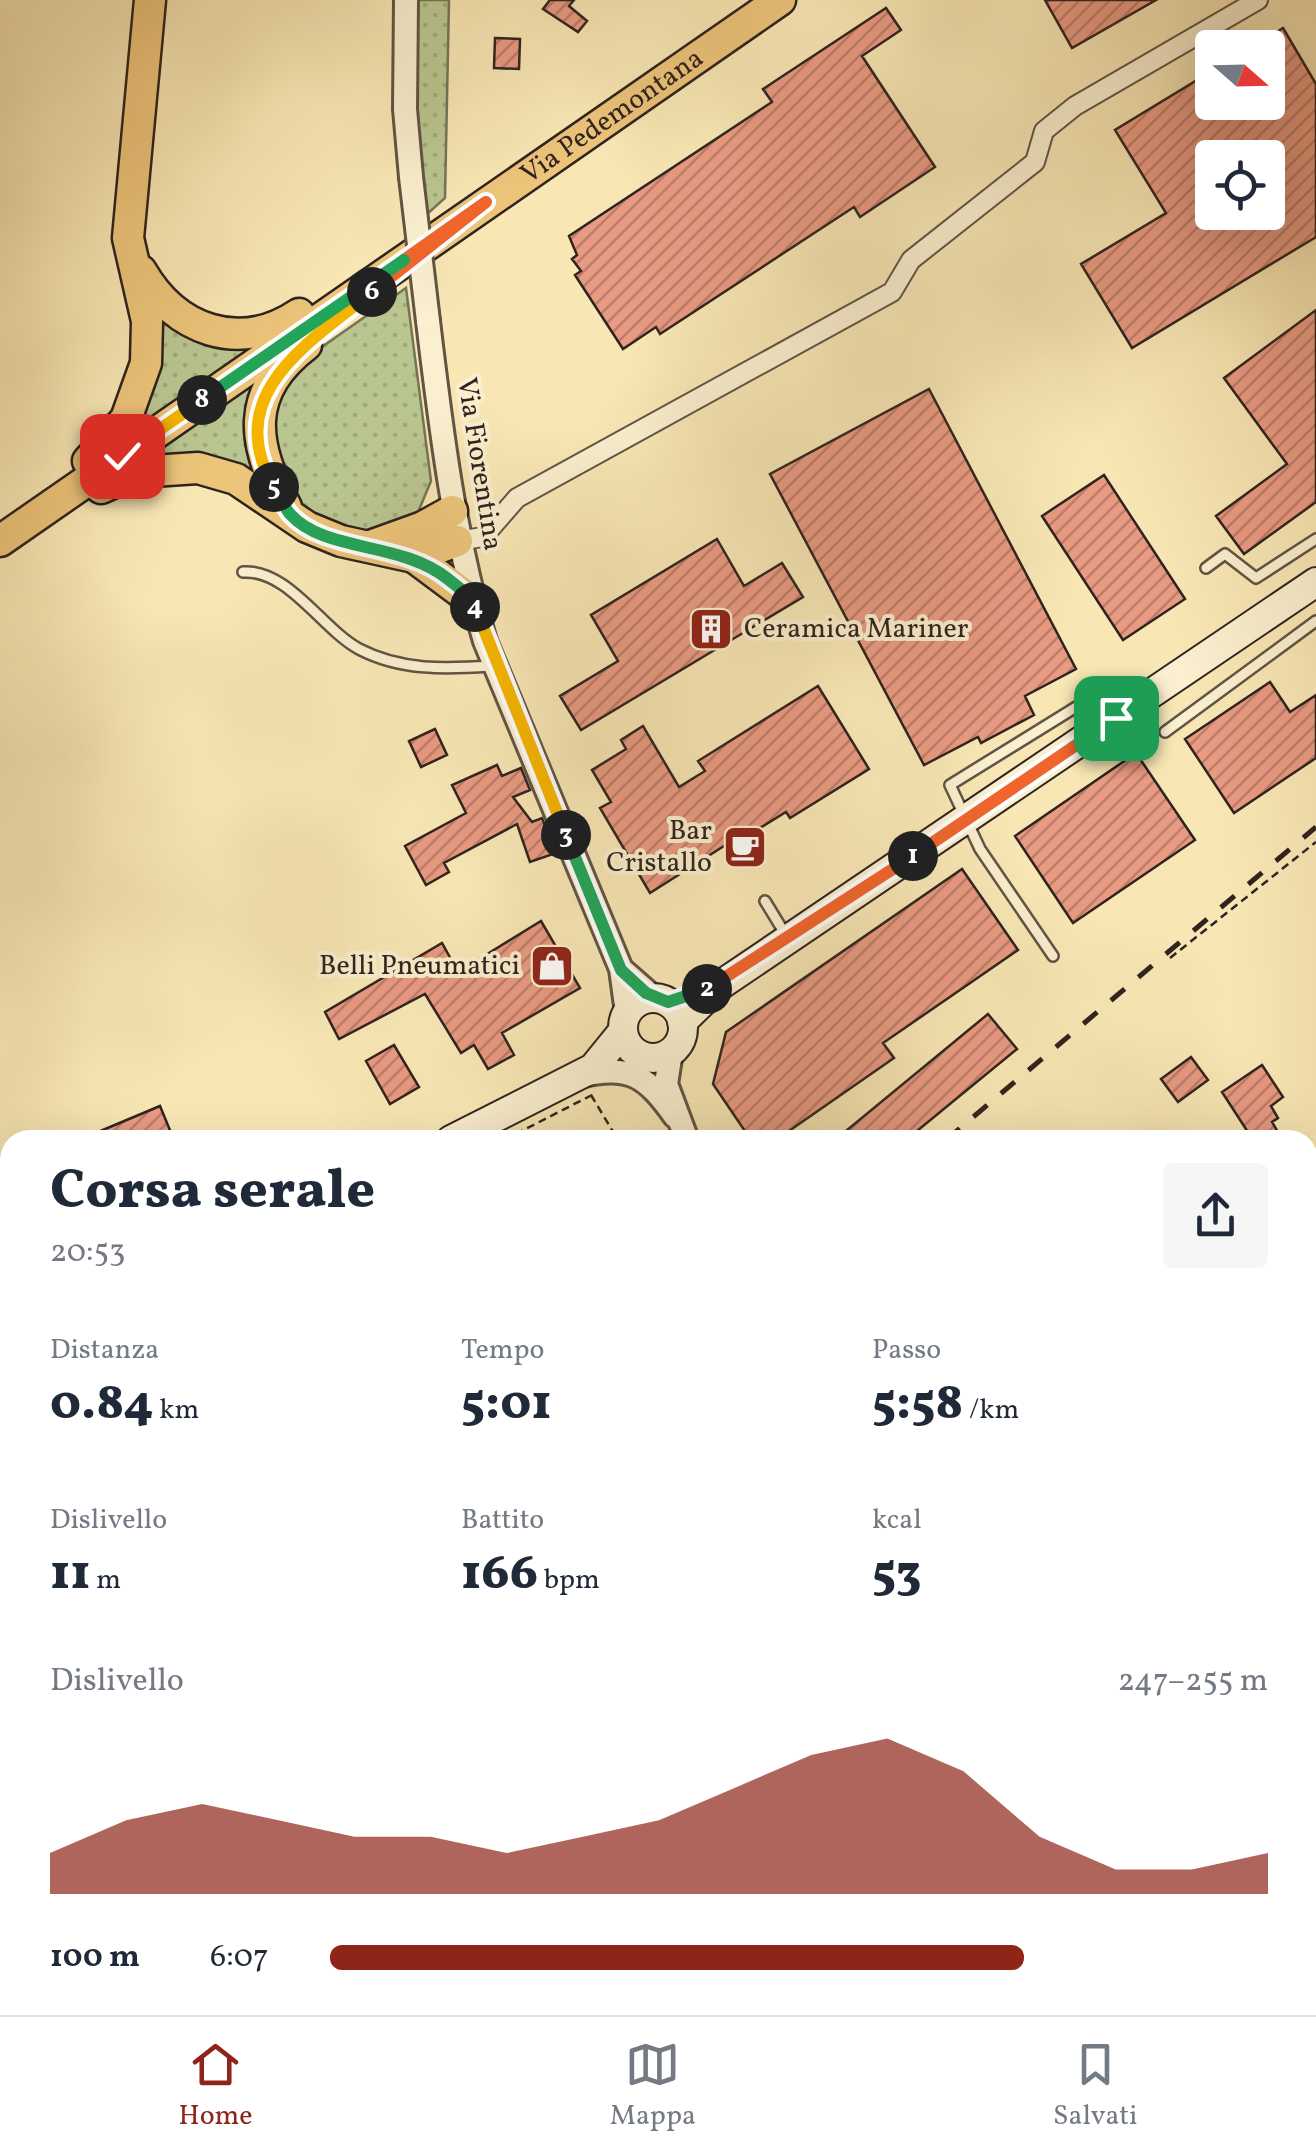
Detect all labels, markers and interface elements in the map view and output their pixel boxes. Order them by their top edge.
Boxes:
north arrow [1195,30,1285,120]
map controls [1195,30,1285,230]
street label: Via Pedemontana [513,39,712,194]
button: locate [1195,140,1285,230]
pin: 6 [347,267,397,317]
text: 6 [364,272,380,311]
pin: 8 [177,375,227,425]
street label: Via Fiorentina [446,375,512,553]
text: 8 [194,380,210,419]
pin [80,414,165,499]
icon: check [95,429,150,484]
pin: 5 [249,462,299,512]
text: 5 [267,467,281,506]
pin: 4 [450,582,500,632]
text: 4 [467,587,483,626]
building icon: Ceramica Mariner [688,606,734,652]
place label: Ceramica Mariner [744,610,969,649]
pin [1074,676,1159,761]
icon: arrive [1089,691,1144,746]
pin: 3 [541,810,591,860]
place label: Bar Cristallo [606,812,712,883]
text: 3 [559,815,573,854]
cafe icon: Bar Cristallo [722,824,768,870]
pin: 1 [888,831,938,881]
text: 1 [907,836,919,875]
shop icon: Belli Pneumatici [529,943,575,989]
place label: Belli Pneumatici [319,947,520,986]
pin: 2 [682,964,732,1014]
text: 2 [700,969,714,1008]
text: Corsa serale [50,1155,375,1231]
button: share [1163,1163,1268,1268]
text: 20:53 [50,1231,125,1275]
text: Distanza [50,1331,159,1370]
text: Tempo [461,1331,544,1370]
text: Passo [872,1331,941,1370]
text: 0.84 [50,1370,154,1440]
text: 5:01 [461,1370,552,1440]
text: 5:58 [872,1370,963,1440]
text: km [154,1391,199,1430]
text: /km [963,1391,1019,1430]
text: Dislivello [50,1501,167,1540]
text: Battito [461,1501,544,1540]
text: kcal [872,1501,922,1540]
text: 11 [50,1540,91,1610]
text: 166 [461,1540,538,1610]
text: 53 [872,1540,922,1610]
text: m [91,1561,121,1600]
text: bpm [538,1561,600,1600]
text: Dislivello [50,1660,184,1704]
text: 247–255 m [1118,1660,1268,1704]
text: 100 m [50,1936,140,1980]
text: 6:07 [210,1936,269,1980]
tab: Home [179,2037,253,2136]
tab: Mappa [610,2037,696,2136]
tab: Salvati [1053,2037,1137,2136]

